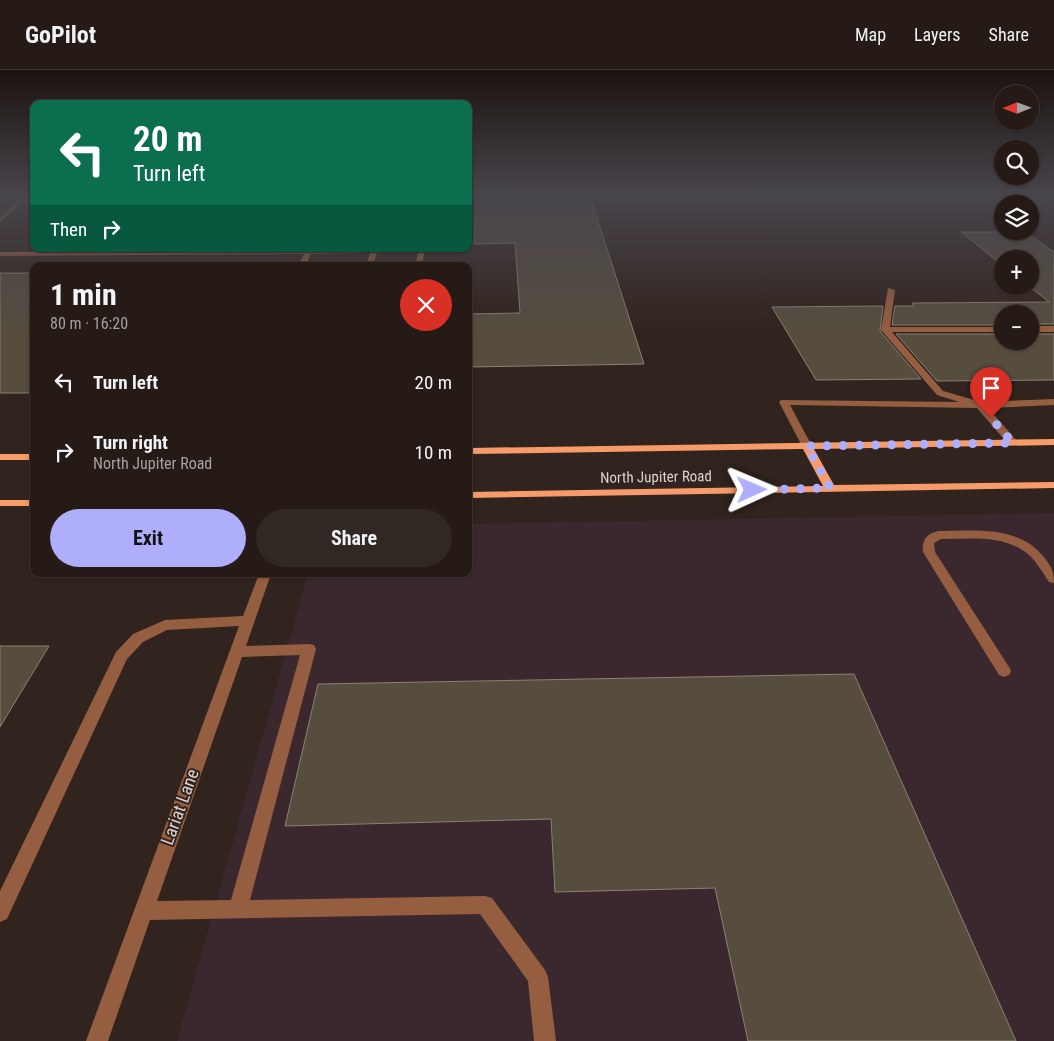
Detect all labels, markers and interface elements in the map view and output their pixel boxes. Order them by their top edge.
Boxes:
text: GoPilot [25,21,96,49]
text: Map [855,24,886,45]
text: Layers [914,24,961,45]
text: Share [989,24,1029,45]
north arrow [994,85,1039,130]
map controls [994,85,1039,350]
text: 20 m [133,119,202,160]
icon: left [50,120,115,185]
button: search [994,140,1039,185]
text: Turn left [133,161,205,186]
button: layers [994,195,1039,240]
icon: right [97,215,125,243]
text: Then [50,218,87,241]
button: + [994,250,1039,295]
text: 1 min [50,277,117,312]
button: close [400,279,452,331]
button: − [994,305,1039,350]
text: 80 m · 16:20 [50,314,128,333]
pin [970,367,1012,418]
icon: left [50,368,78,396]
text: Turn left [93,371,158,394]
text: 20 m [415,371,452,394]
icon: arrive [977,374,1005,402]
text: Turn right [93,431,168,454]
icon: right [50,438,78,466]
text: 10 m [415,441,452,464]
text: North Jupiter Road [93,454,212,473]
position arrow [725,463,777,515]
street label: North Jupiter Road [600,467,712,487]
button: Exit [50,509,246,567]
button: Share [256,509,452,567]
street label: Lariat Lane [156,766,203,848]

